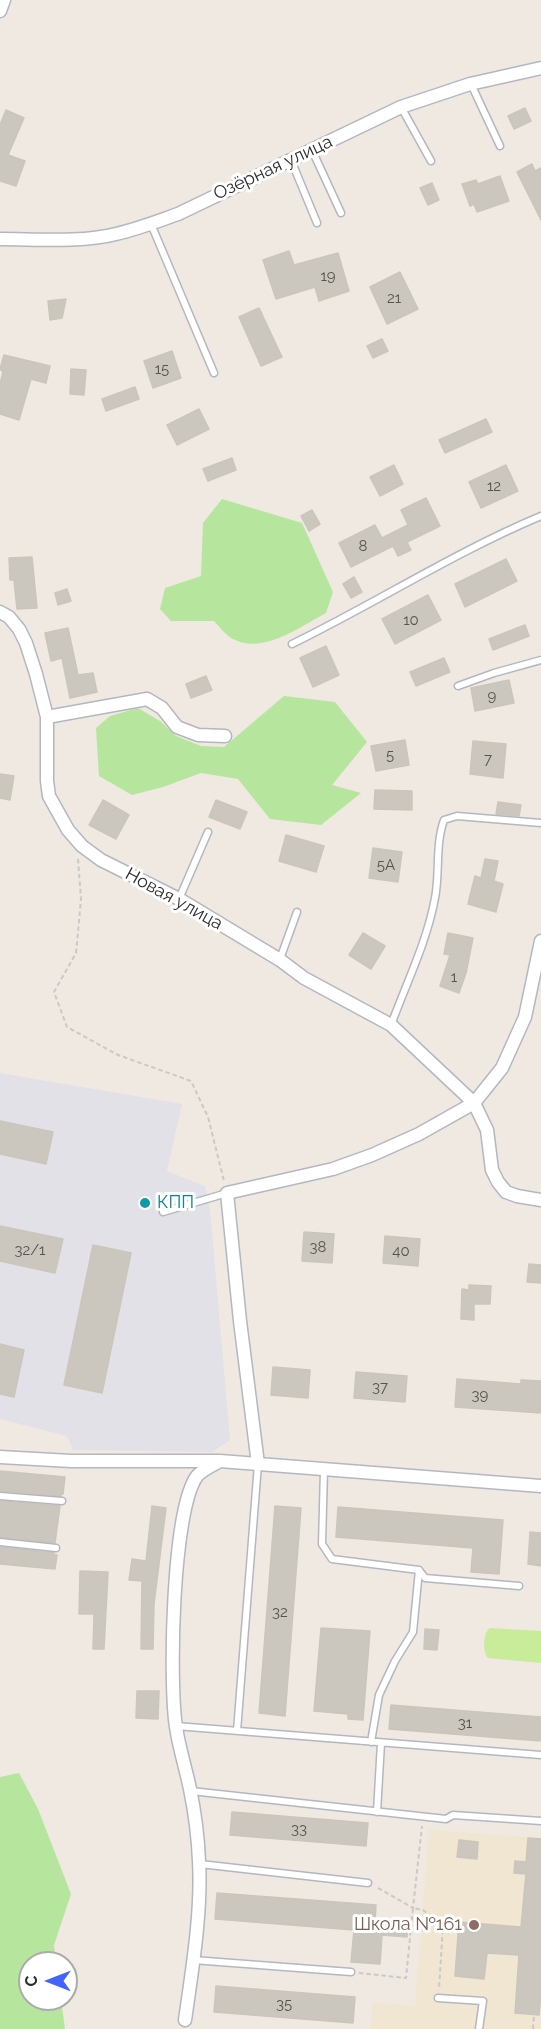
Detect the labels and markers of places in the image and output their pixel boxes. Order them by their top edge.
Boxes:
place label: КПП [157,1192,194,1214]
marker: КПП [138,1196,152,1210]
place label: Школа №161 [354,1914,462,1936]
marker: Школа №161 [467,1918,481,1932]

